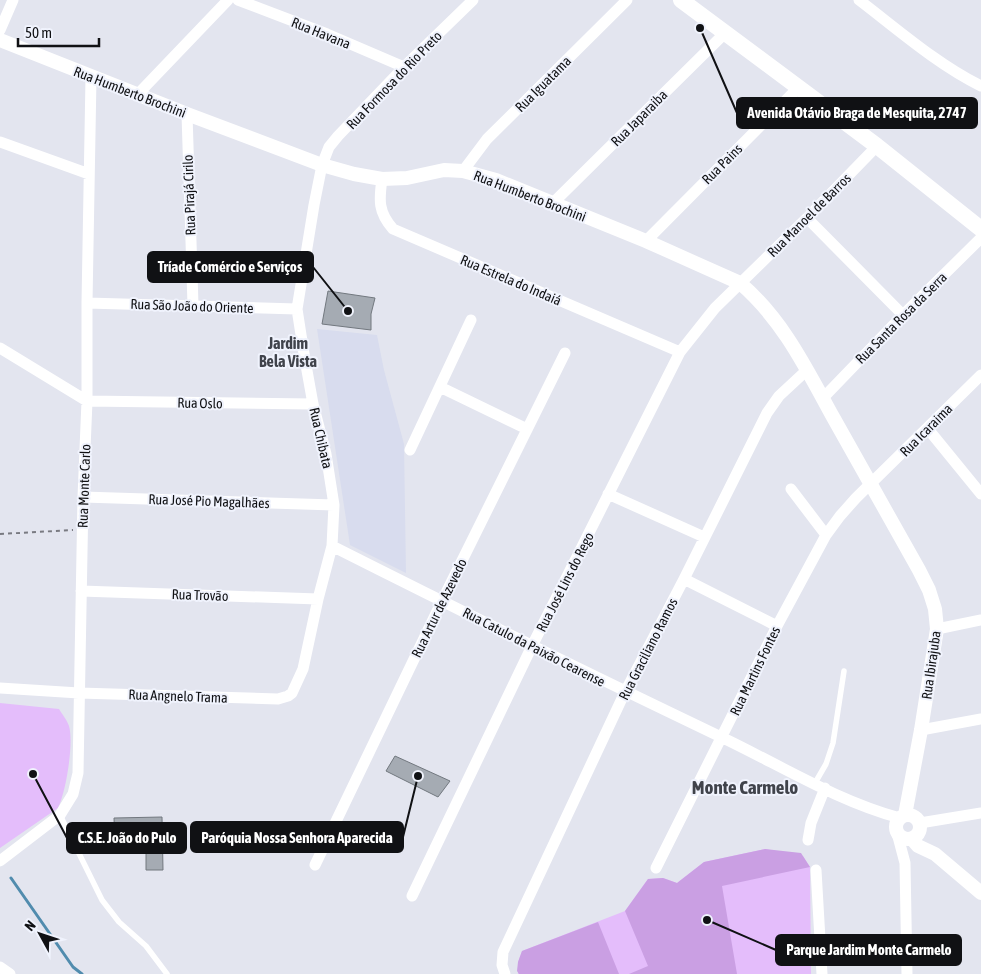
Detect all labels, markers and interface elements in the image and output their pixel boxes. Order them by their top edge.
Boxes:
street label: Rua Havana [289,14,353,52]
scale bar [18,15,99,47]
text: 50 m [25,24,52,41]
street label: Rua Formosa do Rio Preto [343,28,445,132]
street label: Rua Iguatama [512,53,574,115]
street label: Rua Humberto Brochini [72,63,188,121]
street label: Rua Japaraiba [608,87,670,149]
callout: Avenida Otávio Braga de Mesquita, 2747 [737,98,977,128]
text: Avenida Otávio Braga de Mesquita, 2747 [746,104,967,121]
street label: Rua Pains [699,141,745,187]
street label: Rua Pirajá Cirilo [180,154,198,236]
street label: Rua Humberto Brochini [472,167,588,225]
street label: Rua Manoel de Barros [764,170,854,260]
callout: Tríade Comércio e Serviços [148,252,313,282]
street label: Rua Estrela do Indaiá [458,252,564,308]
text: Tríade Comércio e Serviços [158,258,303,275]
street label: Rua Santa Rosa da Serra [852,269,950,367]
street label: Rua São João do Oriente [130,296,254,316]
district label: Jardim Bela Vista [259,334,317,370]
street label: Rua Oslo [177,395,223,411]
street label: Rua Icaraima [896,400,956,460]
street label: Rua Chibata [306,406,336,470]
street label: Rua Monte Carlo [75,444,93,528]
street label: Rua José Pio Magalhães [148,491,270,511]
street label: Rua José Lins do Rego [533,530,597,634]
street label: Rua Artur de Azevedo [408,556,470,660]
street label: Rua Trovão [171,586,229,604]
street label: Rua Graciliano Ramos [615,595,681,703]
street label: Rua Catulo da Paixão Cearense [460,604,608,690]
street label: Rua Martins Fontes [727,624,783,718]
street label: Rua Ibirajuba [918,630,944,700]
street label: Rua Angnelo Trama [128,686,228,706]
district label: Monte Carmelo [692,776,798,798]
callout: Paróquia Nossa Senhora Aparecida [191,822,403,852]
callout: C.S.E. João do Pulo [67,823,186,853]
text: C.S.E. João do Pulo [77,829,177,846]
text: Paróquia Nossa Senhora Aparecida [201,829,393,846]
north arrow [15,909,65,959]
text: N [21,917,39,934]
callout: Parque Jardim Monte Carmelo [776,935,961,965]
text: Parque Jardim Monte Carmelo [786,941,952,958]

